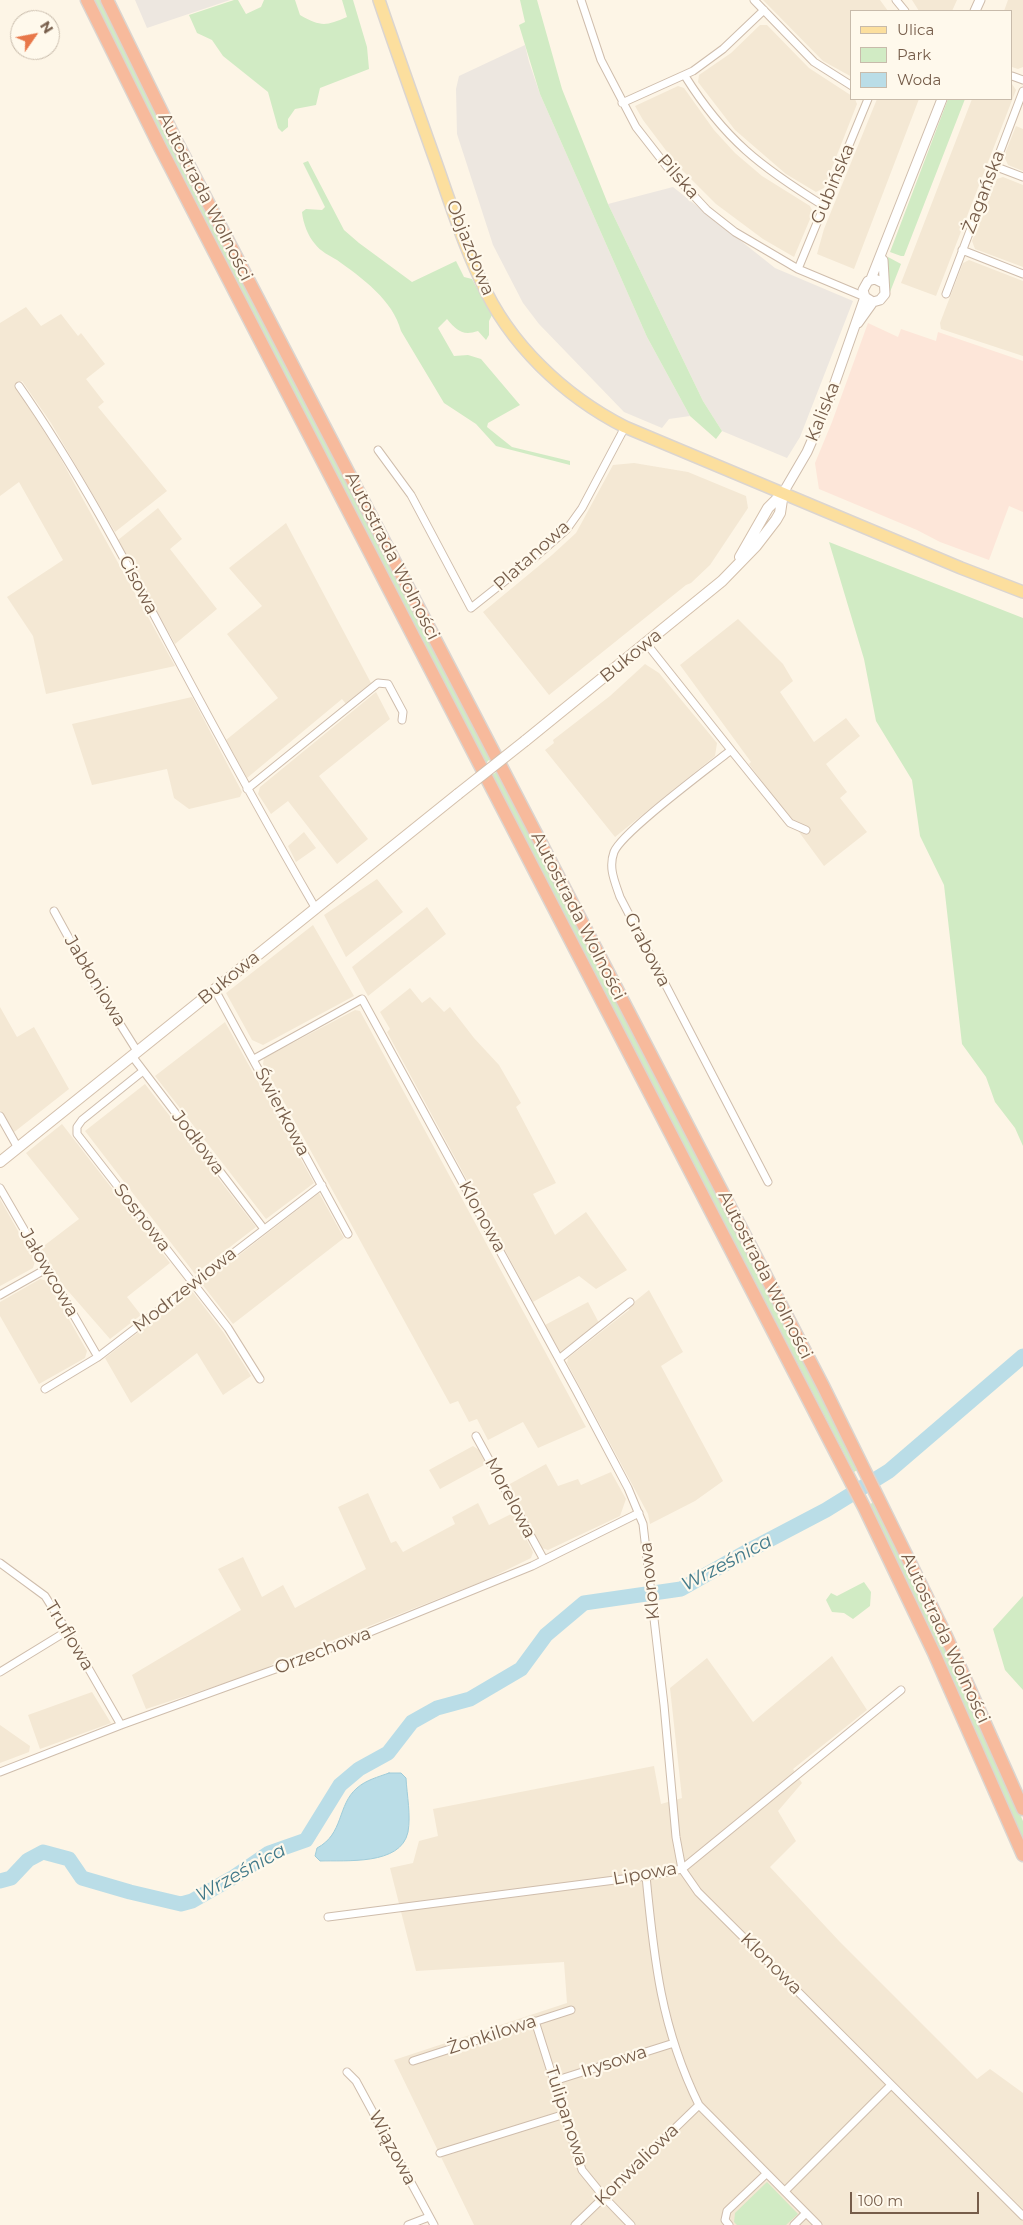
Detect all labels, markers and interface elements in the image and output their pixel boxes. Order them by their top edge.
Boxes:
north arrow [10,10,60,60]
legend [850,10,1013,100]
text: N [36,18,57,37]
text: Ulica [897,20,934,39]
text: Park [897,45,931,64]
text: Woda [897,70,941,89]
street label: Autostrada Wolności [153,109,257,285]
street label: Gubińska [806,141,860,227]
street label: Żagańska [958,147,1010,237]
street label: Pilska [652,150,704,204]
street label: Objazdowa [441,197,499,299]
street label: Kaliska [801,379,845,445]
street label: Autostrada Wolności [340,468,444,644]
street label: Platanowa [489,516,575,596]
street label: Cisowa [114,552,162,618]
street label: Bukowa [596,625,666,687]
street label: Autostrada Wolności [526,828,630,1004]
street label: Grabowa [619,909,675,991]
street label: Jabłoniowa [59,932,131,1030]
street label: Bukowa [194,947,264,1009]
street label: Świerkowa [250,1064,314,1160]
street label: Jodłowa [167,1107,229,1179]
street label: Klonowa [454,1178,510,1256]
street label: Sosnowa [109,1180,175,1256]
street label: Autostrada Wolności [713,1187,817,1363]
street label: Jałowcowa [15,1225,83,1321]
street label: Modrzewiowa [129,1243,241,1337]
street label: Morelowa [480,1454,540,1542]
water label: Wrześnica [678,1530,776,1596]
street label: Klonowa [635,1541,665,1621]
street label: Autostrada Wolności [896,1549,994,1727]
street label: Truflowa [40,1597,98,1675]
street label: Orzechowa [272,1623,374,1679]
water label: Wrześnica [192,1839,290,1907]
street label: Lipowa [611,1858,679,1890]
street label: Klonowa [736,1929,806,1999]
street label: Żonkilowa [445,2010,539,2060]
street label: Irysowa [578,2041,650,2083]
street label: Tulipanowa [540,2063,592,2169]
street label: Wiązowa [363,2107,421,2189]
street label: Konwaliowa [590,2120,684,2210]
scale bar [853,2182,982,2214]
text: 100 m [858,2191,903,2210]

